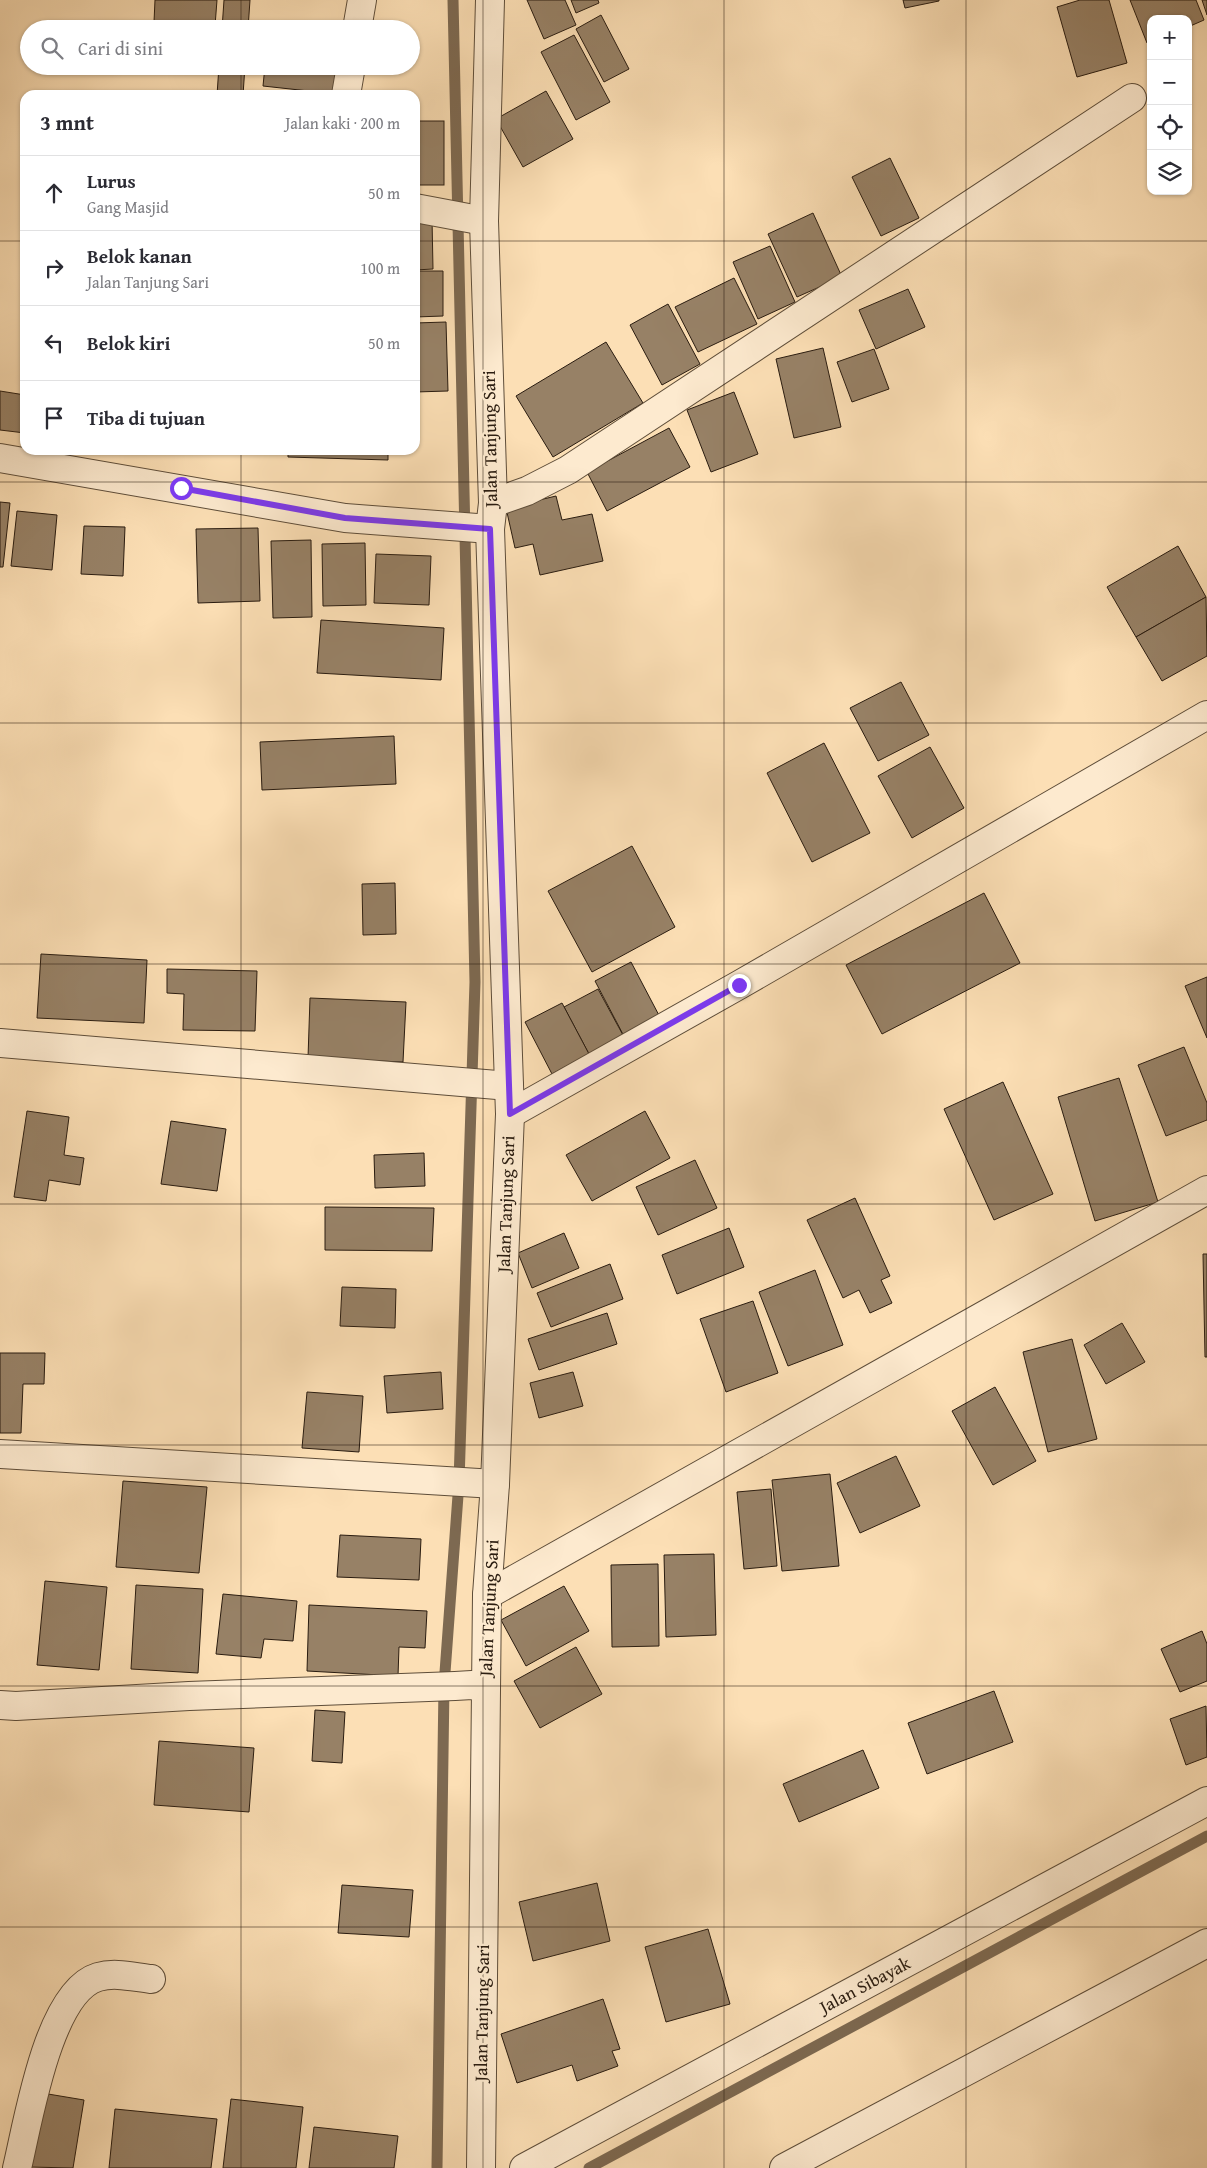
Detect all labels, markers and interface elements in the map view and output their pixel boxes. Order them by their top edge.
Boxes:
map controls [1147,15,1192,195]
button: + [1147,15,1192,60]
search box [20,20,420,75]
icon: search [38,34,66,62]
text: Cari di sini [78,34,163,62]
button: − [1147,60,1192,105]
button: locate [1147,105,1192,150]
text: 3 mnt [40,107,94,138]
text: Jalan kaki · 200 m [285,111,400,135]
button: layers [1147,150,1192,195]
text: Lurus [87,167,136,195]
icon: ahead [40,179,68,207]
text: 50 m [368,181,400,205]
text: Gang Masjid [87,195,169,219]
text: Belok kanan [87,242,192,270]
icon: right [40,254,68,282]
text: 100 m [360,256,400,280]
text: Jalan Tanjung Sari [87,270,209,294]
icon: left [40,329,68,357]
text: Belok kiri [87,329,170,357]
text: 50 m [368,331,400,355]
street label: Jalan Tanjung Sari [475,370,504,510]
icon: arrive [40,404,68,432]
text: Tiba di tujuan [87,404,205,432]
route start [170,477,193,500]
route end [728,974,751,997]
street label: Jalan Tanjung Sari [490,1135,521,1275]
street label: Jalan Tanjung Sari [471,1539,506,1679]
street label: Jalan Tanjung Sari [467,1944,496,2084]
street label: Jalan Sibayak [813,1949,916,2021]

